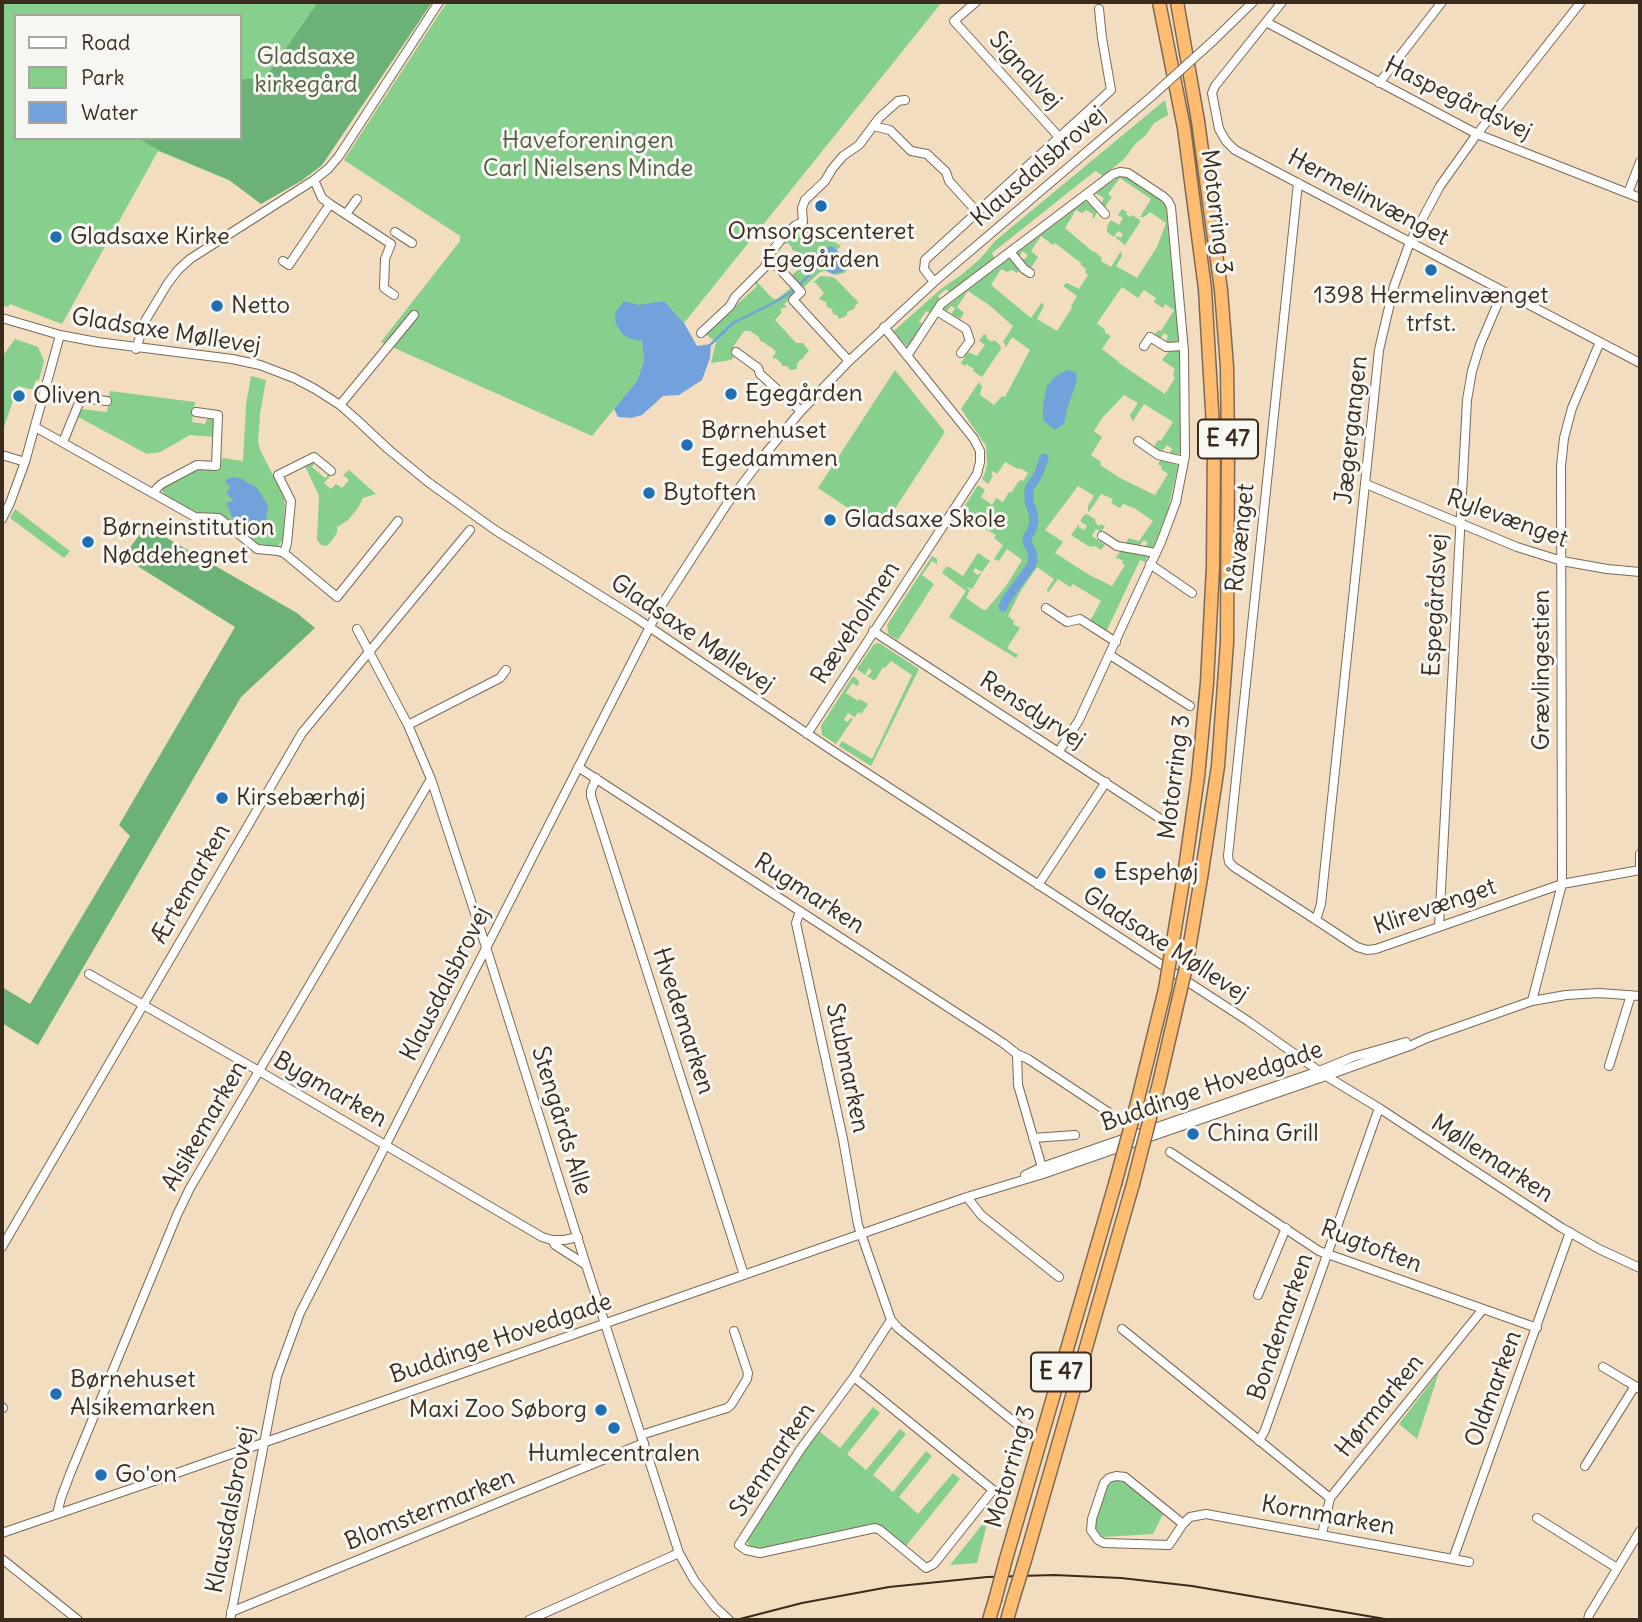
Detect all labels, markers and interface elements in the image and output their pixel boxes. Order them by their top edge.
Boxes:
legend [14,14,242,140]
street label: Signalvej [983,26,1067,116]
text: Road [81,29,130,56]
park label: Gladsaxe kirkegård [254,43,358,99]
street label: Haspegårdsvej [1380,51,1536,147]
text: Park [81,64,124,91]
text: Water [81,99,138,126]
street label: Klausdalsbrovej [966,101,1112,233]
park label: Haveforeningen Carl Nielsens Minde [483,127,693,183]
street label: Hermelinvænget [1283,143,1453,253]
street label: Motorring 3 [1194,148,1238,276]
marker: Omsorgscenteret Egegården [813,198,829,214]
place label: Omsorgscenteret Egegården [727,218,915,274]
place label: Gladsaxe Kirke [70,223,230,251]
marker: Gladsaxe Kirke [48,229,64,245]
marker: 1398 Hermelinvænget trfst. [1423,262,1439,278]
place label: 1398 Hermelinvænget trfst. [1314,282,1548,338]
place label: Netto [231,292,290,320]
marker: Netto [209,298,225,314]
street label: Gladsaxe Møllevej [69,303,263,361]
street label: Jægergangen [1330,354,1374,506]
place label: Egegården [745,380,863,408]
place label: Oliven [33,382,101,410]
marker: Egegården [723,386,739,402]
marker: Oliven [11,388,27,404]
place label: Børnehuset Egedammen [701,417,838,473]
road number: E 47 [1198,420,1258,458]
marker: Børnehuset Egedammen [679,437,695,453]
place label: Bytoften [663,479,756,507]
street label: Råvænget [1221,482,1261,594]
street label: Rylevænget [1442,484,1572,554]
marker: Bytoften [641,485,657,501]
place label: Gladsaxe Skole [844,506,1006,534]
marker: Gladsaxe Skole [822,512,838,528]
place label: Børneinstitution Nøddehegnet [102,514,274,570]
street label: Espegårdsvej [1418,533,1454,677]
marker: Børneinstitution Nøddehegnet [80,534,96,550]
street label: Ræveholmen [806,556,906,690]
street label: Gladsaxe Møllevej [605,569,779,699]
street label: Grævlingestien [1528,589,1556,751]
street label: Rensdyrvej [974,666,1090,756]
street label: Motorring 3 [1153,713,1197,841]
place label: Kirsebærhøj [236,784,366,812]
marker: Kirsebærhøj [214,790,230,806]
street label: Ærtemarken [145,819,237,949]
street label: Rugmarken [748,848,870,940]
place label: Espehøj [1114,859,1198,887]
marker: Espehøj [1092,865,1108,881]
street label: Klirevænget [1370,873,1500,941]
street label: Gladsaxe Møllevej [1077,881,1253,1009]
street label: Klausdalsbrovej [395,902,497,1066]
street label: Hvedemarken [646,944,720,1098]
street label: Stubmarken [819,1001,875,1135]
street label: Buddinge Hovedgade [1097,1036,1327,1138]
street label: Stengårds Alle [525,1043,597,1199]
street label: Bygmarken [268,1046,392,1134]
street label: Alsikemarken [156,1056,254,1196]
street label: Møllemarken [1426,1109,1558,1209]
place label: China Grill [1207,1120,1319,1148]
marker: China Grill [1185,1126,1201,1142]
street label: Rugtoften [1316,1214,1426,1280]
street label: Bondemarken [1242,1250,1320,1404]
street label: Buddinge Hovedgade [386,1288,616,1390]
street label: Oldmarken [1460,1327,1528,1451]
street label: Hørmarken [1330,1349,1430,1463]
road number: E 47 [1031,1352,1091,1392]
place label: Børnehuset Alsikemarken [70,1366,215,1422]
marker: Børnehuset Alsikemarken [48,1386,64,1402]
place label: Maxi Zoo Søborg [409,1396,587,1424]
street label: Stenmarken [724,1398,822,1522]
marker: Maxi Zoo Søborg [593,1402,609,1418]
street label: Motorring 3 [980,1403,1042,1531]
marker: Humlecentralen [606,1420,622,1436]
street label: Klausdalsbrovej [201,1424,261,1596]
place label: Humlecentralen [528,1440,700,1468]
place label: Go'on [115,1461,177,1489]
street label: Blomstermarken [341,1463,519,1557]
marker: Go'on [93,1467,109,1483]
street label: Kornmarken [1259,1490,1397,1542]

